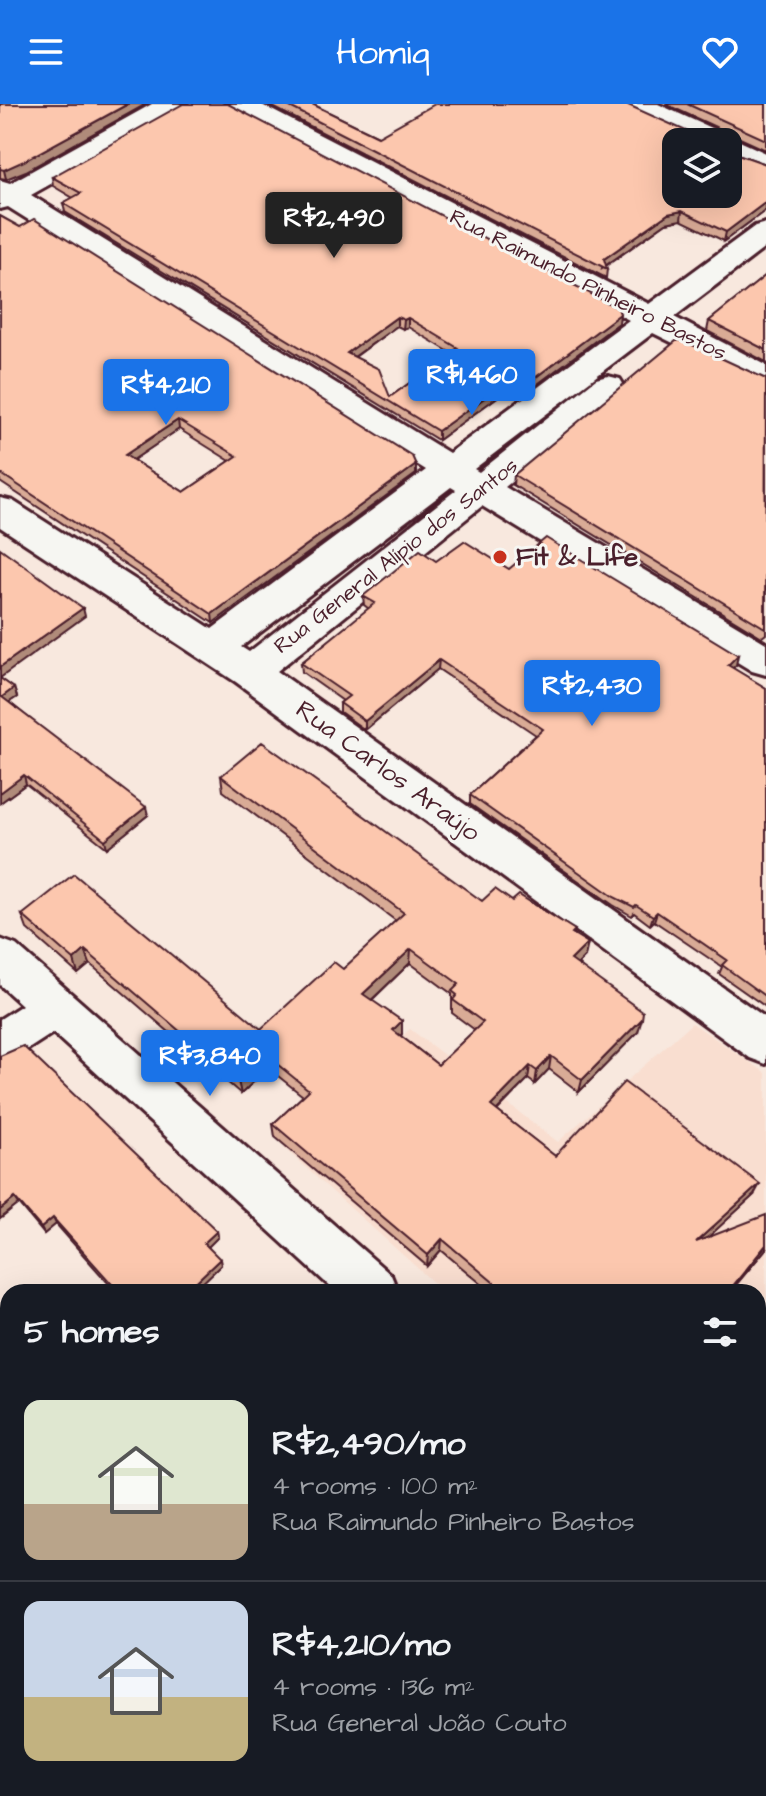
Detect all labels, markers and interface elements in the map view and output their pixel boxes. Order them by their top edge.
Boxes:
text: Homiq [336,27,430,78]
icon: menu [24,30,68,74]
icon: heart [698,30,742,74]
map controls [662,128,742,208]
button: layers [662,128,742,208]
pin: R$2,490 [260,192,408,260]
text: R$2,490 [283,200,385,236]
street label: Rua Raimundo Pinheiro Bastos [444,202,732,368]
pin: R$1,460 [398,349,546,417]
text: R$1,460 [426,357,518,393]
pin: R$4,210 [92,359,240,427]
text: R$4,210 [121,367,211,403]
street label: Rua General Alípio dos Santos [267,451,525,661]
place label: Fit & Life [516,539,638,575]
marker: Fit & Life [491,548,509,566]
pin: R$2,430 [518,660,666,728]
text: R$2,430 [542,668,642,704]
street label: Rua Carlos Araújo [288,692,488,850]
pin: R$3,840 [136,1030,284,1098]
text: R$3,840 [159,1038,261,1074]
text: 5 homes [24,1308,160,1356]
icon: filters [698,1310,742,1354]
text: R$2,490/mo [272,1420,466,1468]
icon: home [88,1432,184,1528]
text: 4 rooms · 100 m² [272,1468,478,1504]
text: Rua Raimundo Pinheiro Bastos [272,1504,635,1540]
text: R$4,210/mo [272,1621,451,1669]
icon: home [88,1633,184,1729]
text: 4 rooms · 136 m² [272,1669,475,1705]
text: Rua General João Couto [272,1705,567,1741]

